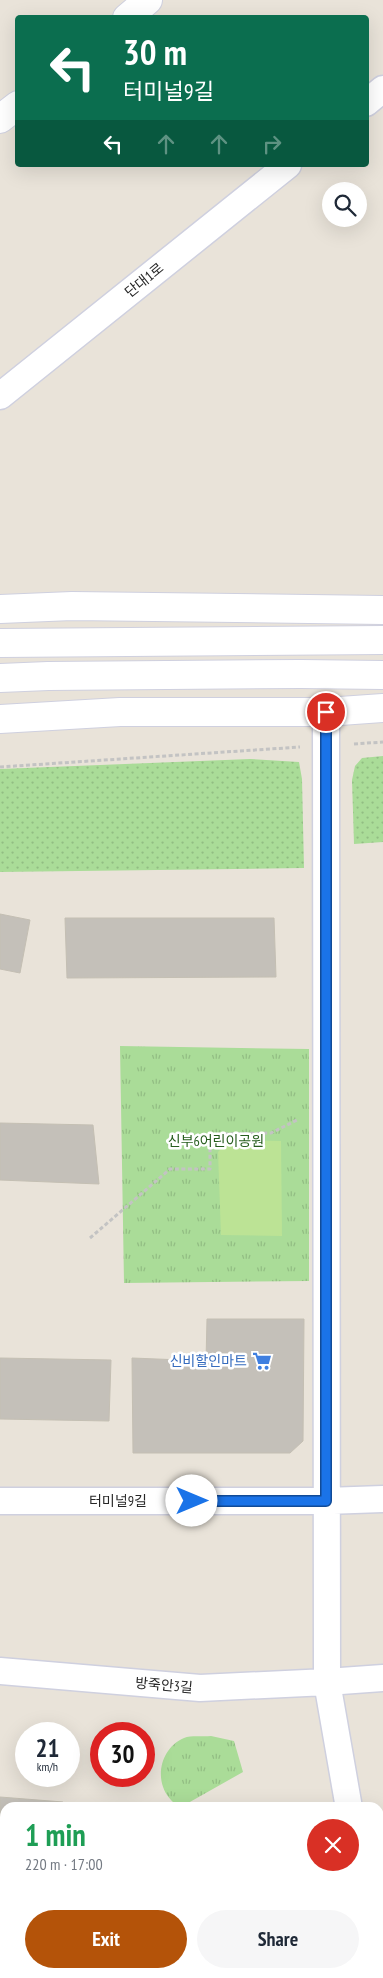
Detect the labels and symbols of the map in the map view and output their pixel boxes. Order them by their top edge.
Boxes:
street label: 단대1로 [121,259,167,301]
pin [305,691,347,733]
park label: 신부6어린이공원 [168,1132,264,1150]
supermarket icon: 신비할인마트 [251,1350,273,1372]
place label: 신비할인마트 [170,1352,247,1370]
position arrow [165,1474,217,1526]
street label: 터미널9길 [89,1492,147,1510]
street label: 방죽안3길 [134,1674,194,1696]
speed limit sign: 30 [90,1722,155,1787]

